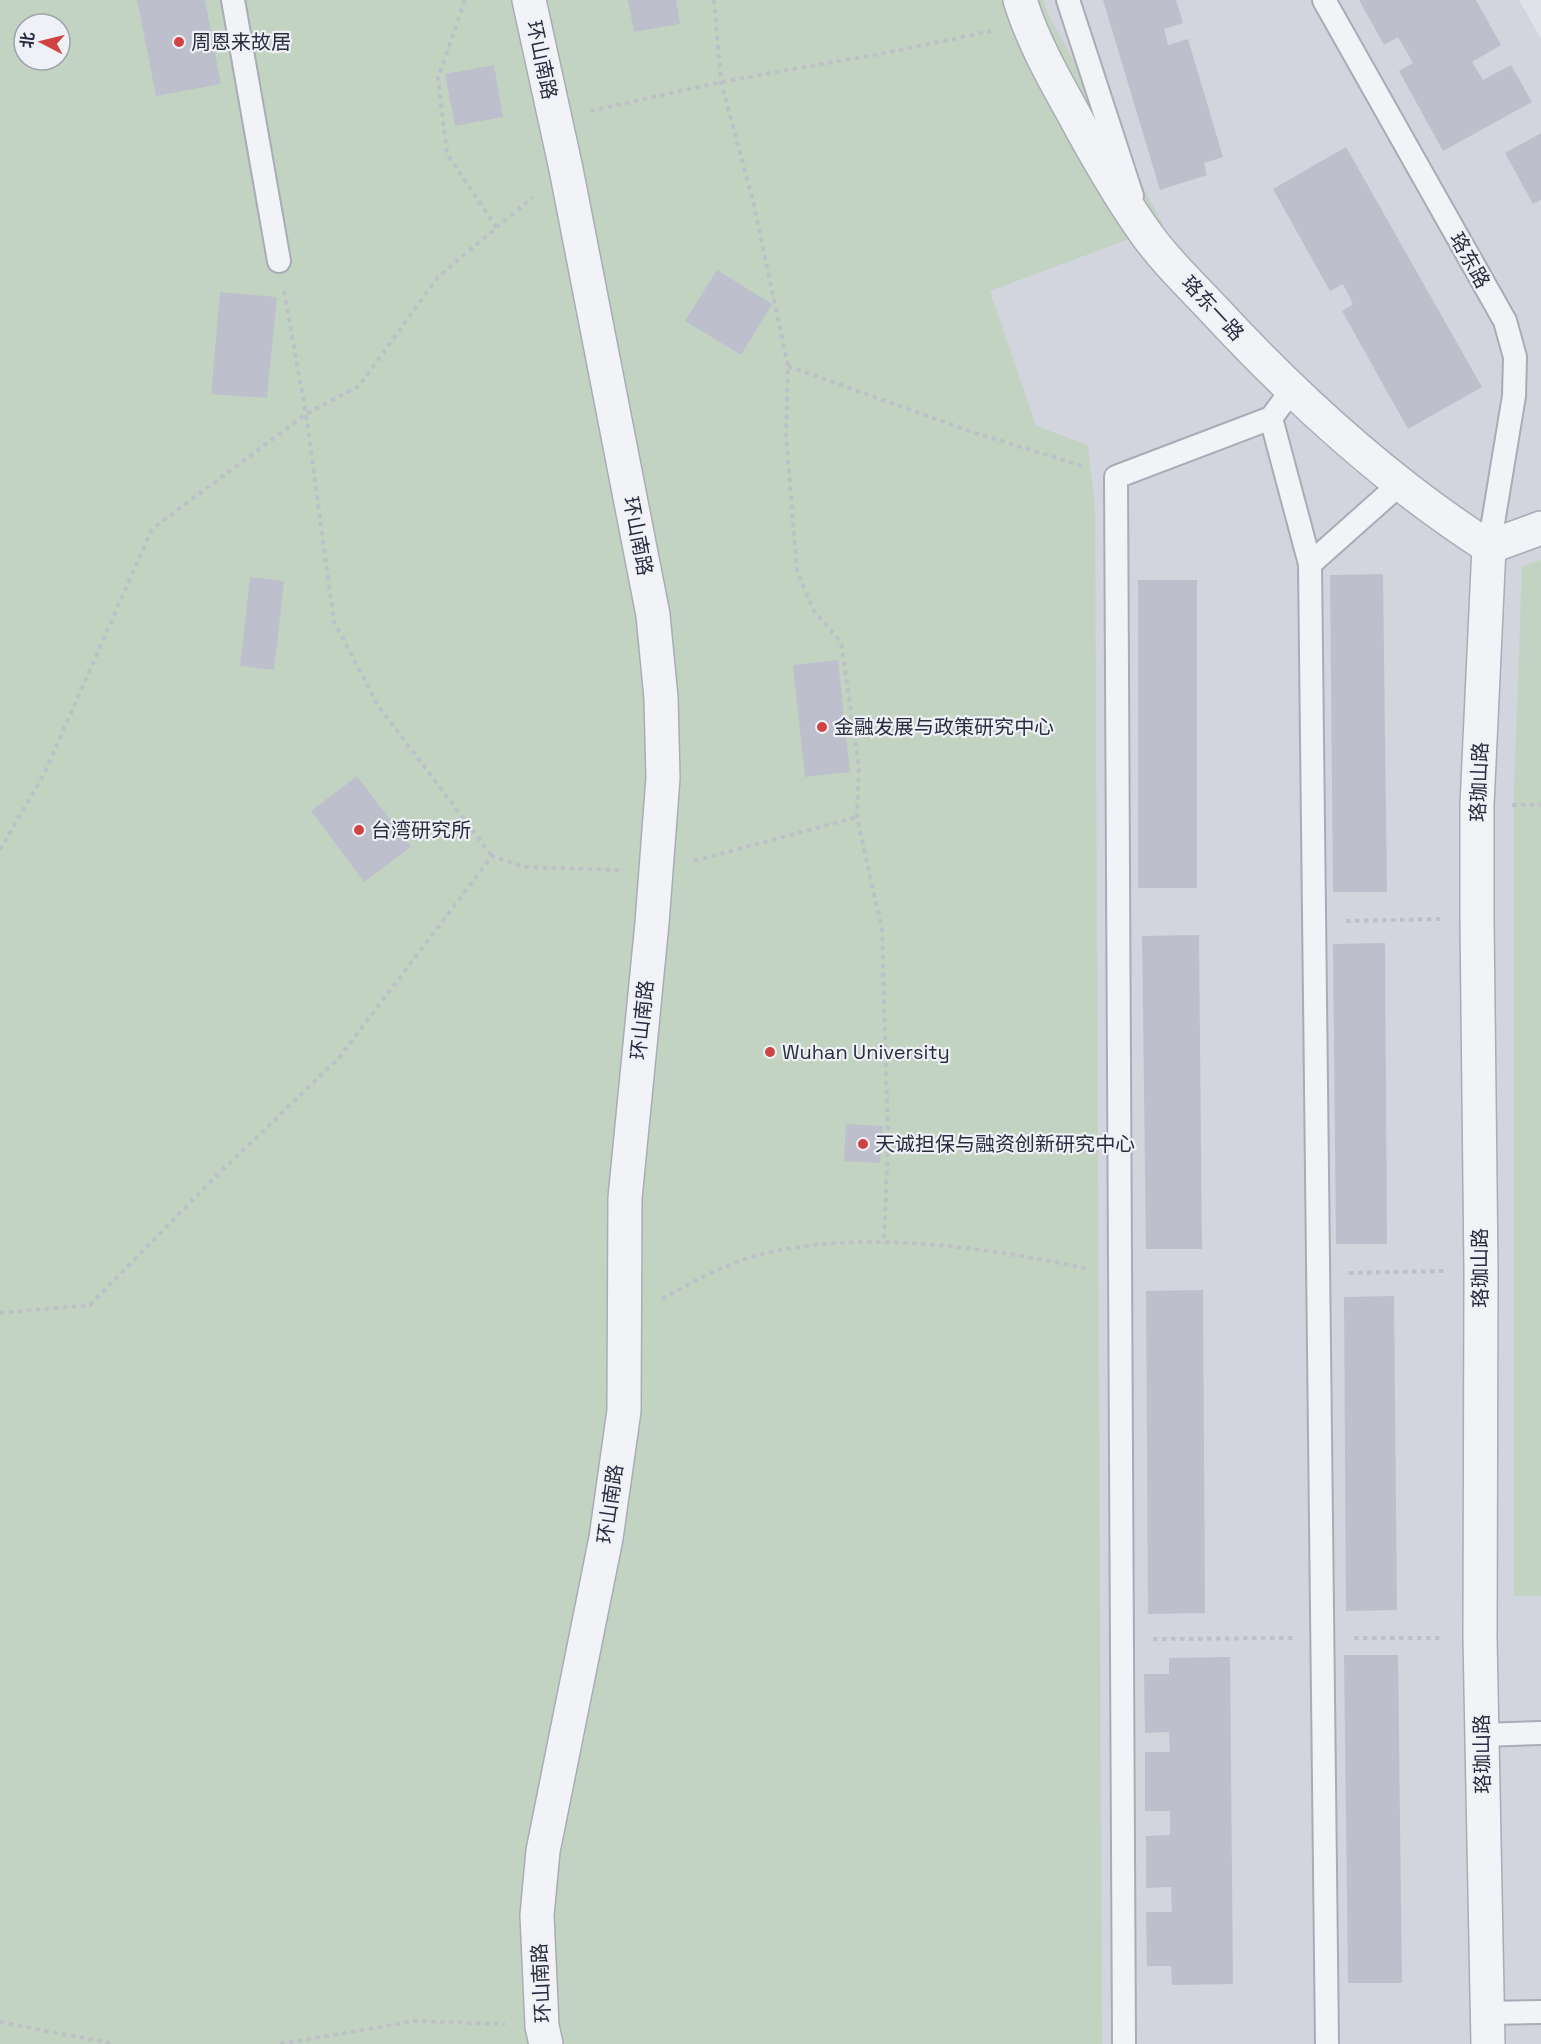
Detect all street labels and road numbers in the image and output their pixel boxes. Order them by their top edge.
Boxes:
street label: 环山南路 [521,18,563,102]
street label: 珞东路 [1444,227,1496,293]
street label: 珞东一路 [1176,270,1250,346]
street label: 环山南路 [618,494,658,578]
street label: 珞珈山路 [1465,742,1493,822]
street label: 环山南路 [625,979,659,1061]
street label: 珞珈山路 [1467,1228,1493,1308]
street label: 环山南路 [592,1463,628,1545]
street label: 珞珈山路 [1468,1714,1496,1794]
street label: 环山南路 [526,1942,556,2024]

